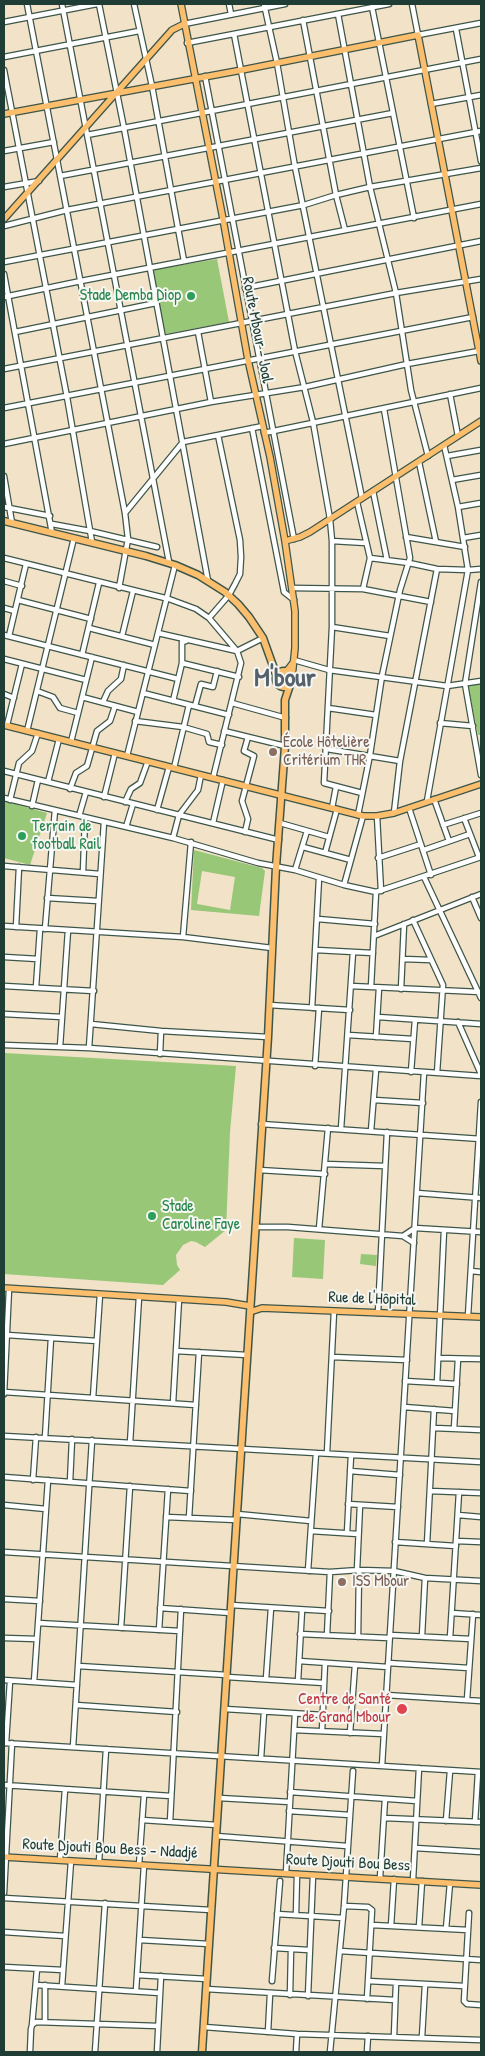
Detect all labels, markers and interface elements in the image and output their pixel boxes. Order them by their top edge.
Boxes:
street label: Route Mbour - Joal [237,275,277,385]
place label: Stade Demba Diop [80,286,181,306]
marker: Stade Demba Diop [185,290,197,302]
district label: M'bour [254,663,316,695]
place label: École Hôtelière Critérium THR [283,733,370,771]
marker: École Hôtelière Critérium THR [267,746,279,758]
place label: Terrain de football Rail [32,817,101,855]
marker: Terrain de football Rail [16,830,28,842]
place label: Stade Caroline Faye [162,1197,240,1235]
marker: Stade Caroline Faye [146,1210,158,1222]
street label: Rue de l'Hôpital [328,1288,416,1310]
place label: ISS Mbour [352,1572,409,1592]
marker: ISS Mbour [336,1576,348,1588]
place label: Centre de Santé de Grand Mbour [298,1690,391,1728]
marker: Centre de Santé de Grand Mbour [395,1702,409,1716]
street label: Route Djouti Bou Bess - Ndadjé [22,1835,198,1863]
street label: Route Djouti Bou Bess [286,1850,410,1876]

